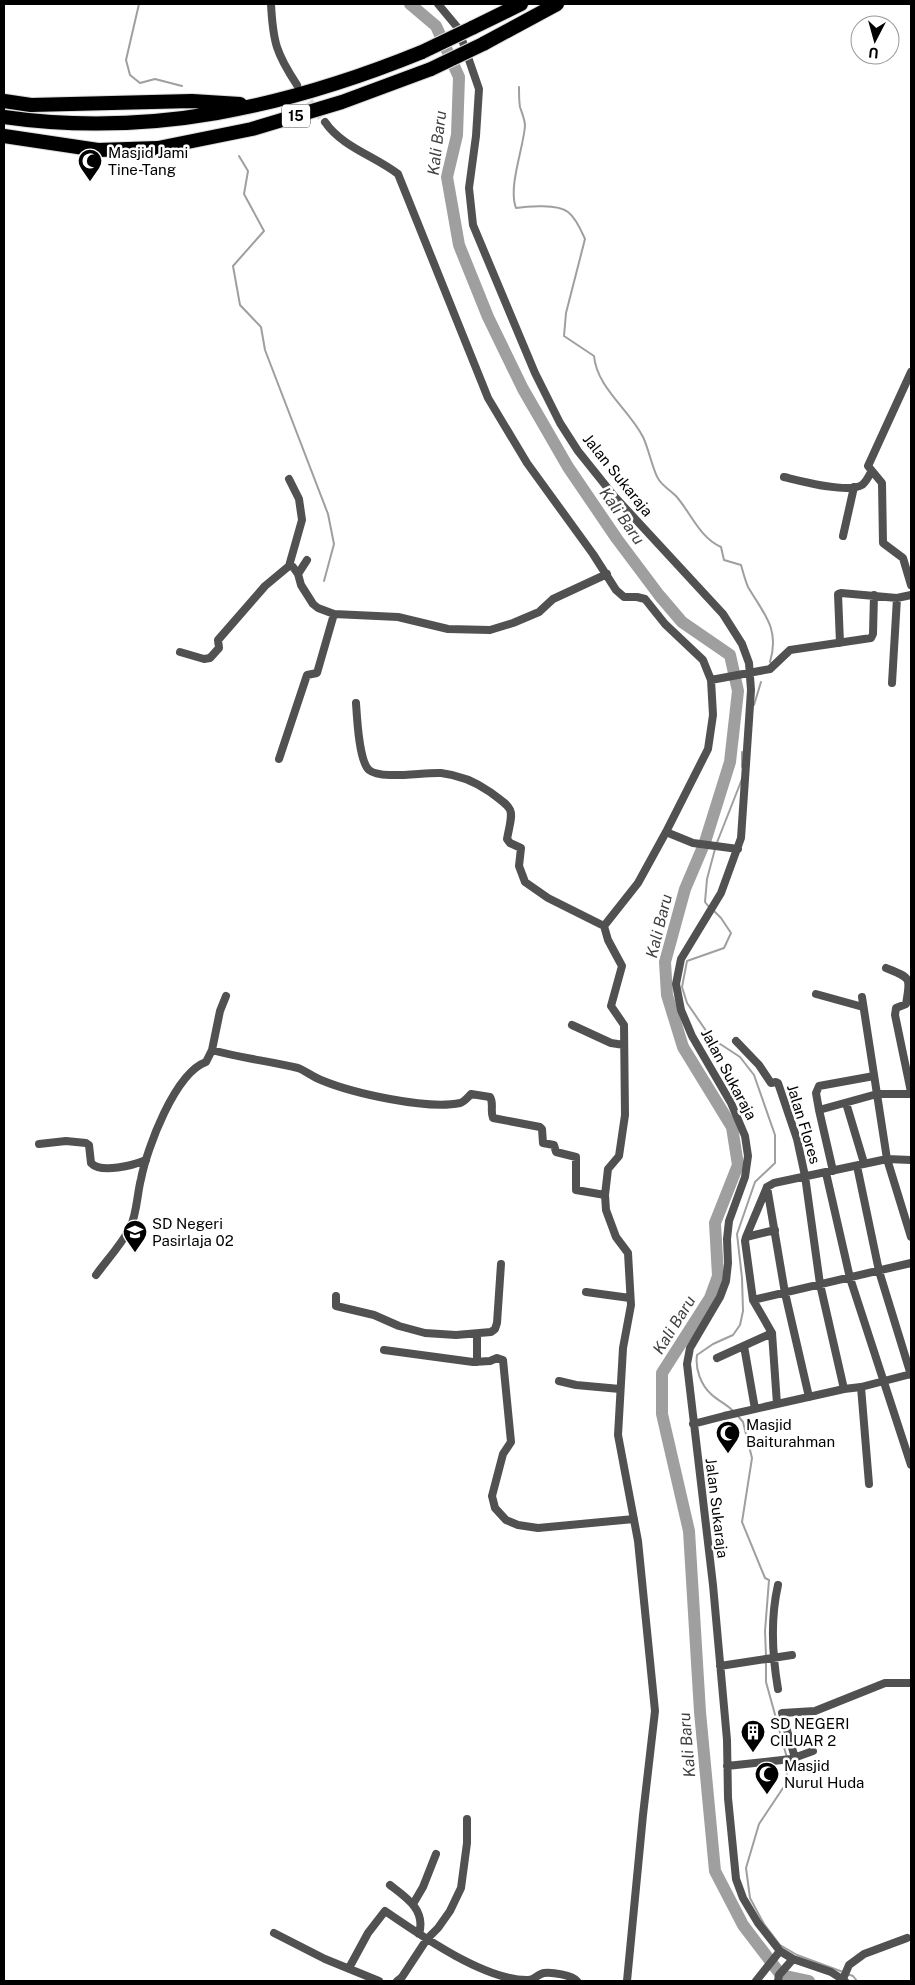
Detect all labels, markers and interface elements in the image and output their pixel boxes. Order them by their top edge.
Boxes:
north arrow [850,15,900,65]
text: U [868,44,880,61]
road number: 15 [282,104,310,128]
water label: Kali Baru [424,109,450,177]
place label: Masjid Jami Tine-Tang [108,144,188,178]
mosque icon: Masjid Jami Tine-Tang [77,148,103,182]
street label: Jalan Sukaraja [580,431,656,519]
water label: Kali Baru [596,484,648,548]
water label: Kali Baru [642,892,676,960]
street label: Jalan Sukaraja [698,1026,760,1122]
street label: Jalan Flores [784,1082,824,1166]
place label: SD Negeri Pasirlaja 02 [152,1215,234,1249]
school or university icon: SD Negeri Pasirlaja 02 [122,1219,148,1253]
water label: Kali Baru [649,1292,699,1358]
place label: Masjid Baiturahman [746,1416,835,1450]
mosque icon: Masjid Baiturahman [715,1420,741,1454]
street label: Jalan Sukaraja [702,1457,732,1559]
water label: Kali Baru [675,1712,699,1778]
place label: SD NEGERI CILUAR 2 [770,1715,849,1749]
building icon: SD NEGERI CILUAR 2 [740,1719,766,1753]
place label: Masjid Nurul Huda [784,1757,864,1791]
mosque icon: Masjid Nurul Huda [754,1761,780,1795]

